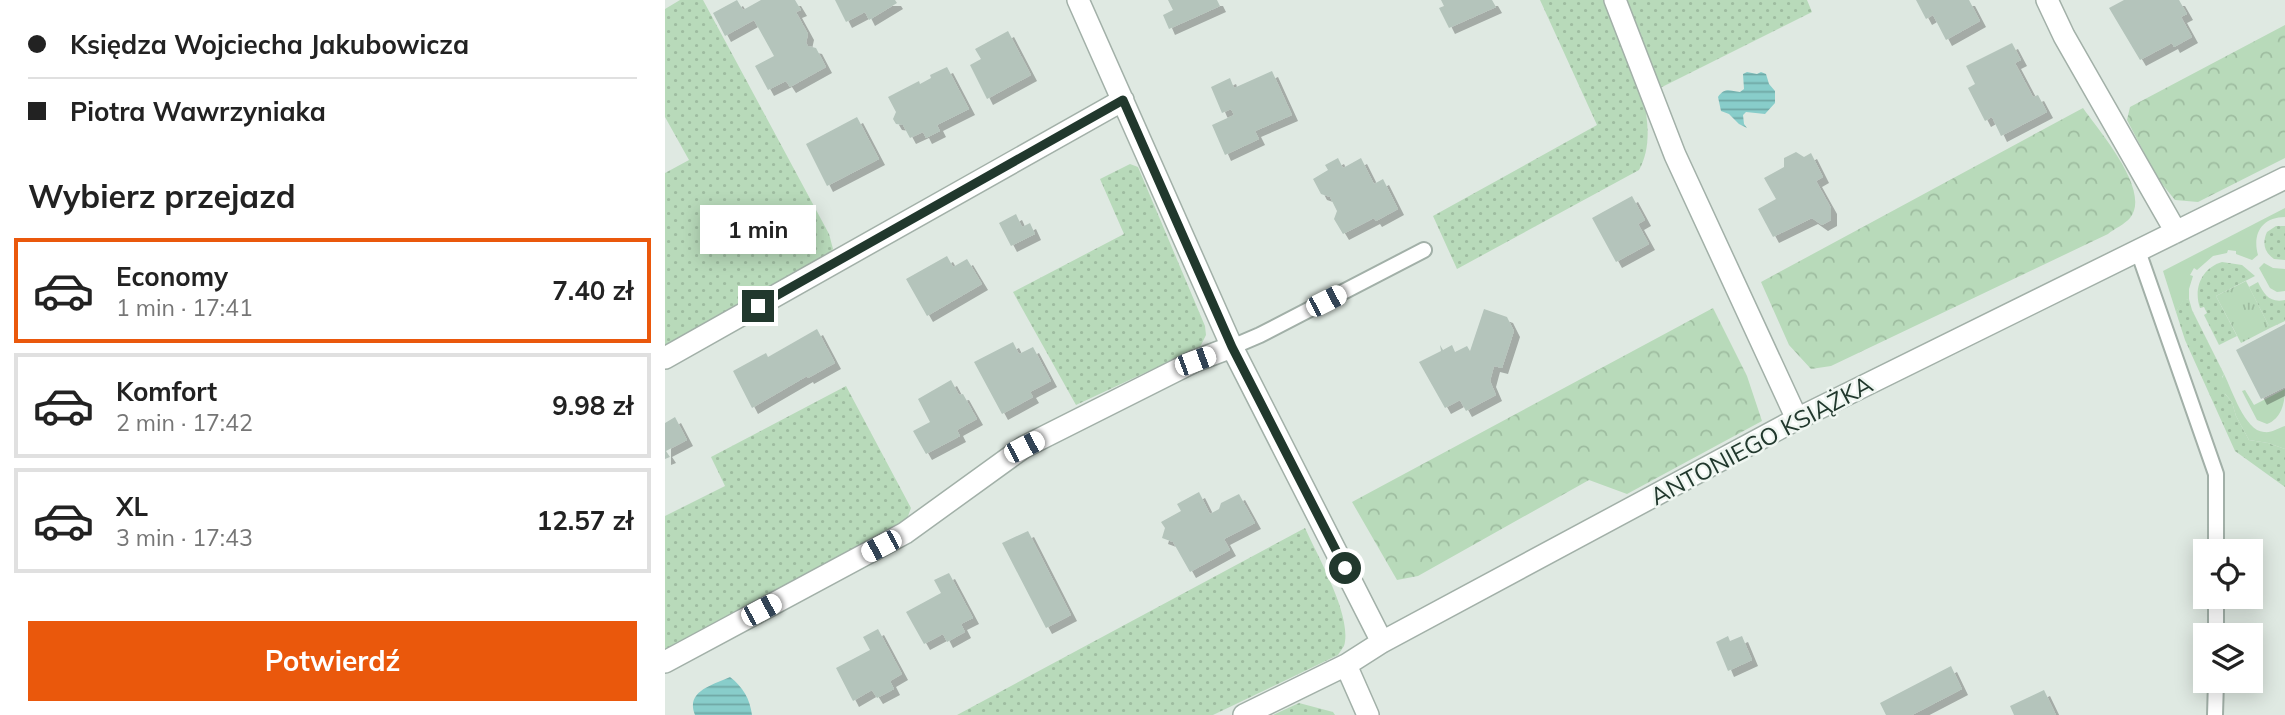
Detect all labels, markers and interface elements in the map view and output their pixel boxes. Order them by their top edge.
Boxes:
text: Księdza Wojciecha Jakubowicza [70,28,469,61]
text: Piotra Wawrzyniaka [70,95,326,128]
text: Wybierz przejazd [28,176,296,216]
callout: 1 min [700,204,816,254]
text: 1 min [728,215,788,244]
icon: car [32,259,95,322]
text: Economy [116,260,228,293]
text: 7.40 zł [552,274,633,307]
car [1303,282,1350,320]
route end [742,290,774,322]
text: 1 min · 17:41 [116,293,253,322]
car [1172,344,1219,378]
street label: ANTONIEGO KSIĄŻKA [1645,368,1878,511]
icon: car [32,374,95,437]
text: Komfort [116,375,217,408]
text: 9.98 zł [552,389,633,422]
text: 2 min · 17:42 [116,408,253,437]
car [1001,428,1048,466]
icon: car [32,489,95,552]
text: XL [116,490,148,523]
text: 12.57 zł [537,504,633,537]
text: 3 min · 17:43 [116,523,253,552]
car [858,527,905,565]
map controls [2193,539,2263,693]
button: locate [2193,539,2263,609]
route start [1329,552,1361,584]
car [738,591,785,629]
button: Potwierdź [28,621,637,701]
button: layers [2193,623,2263,693]

